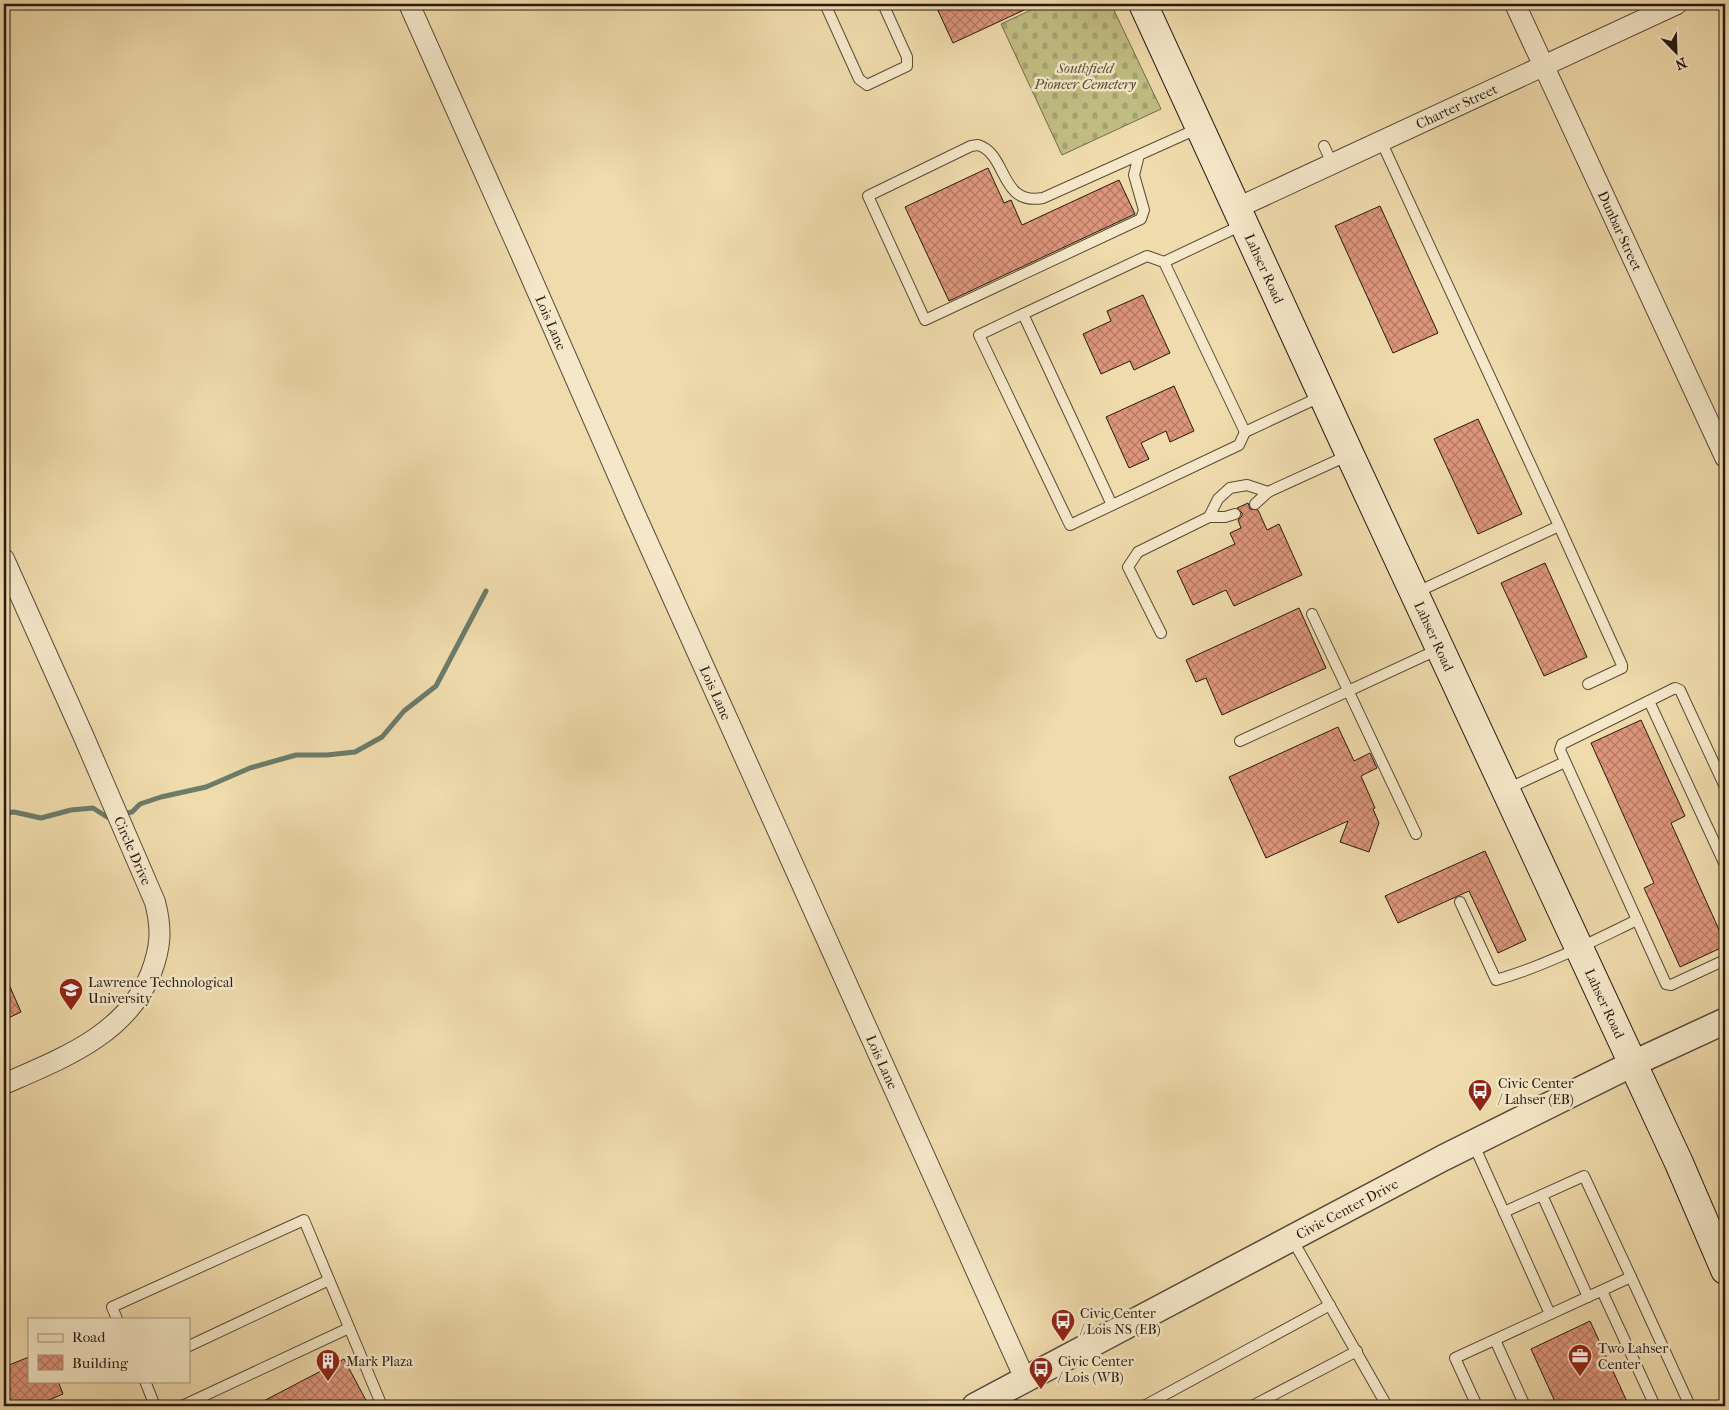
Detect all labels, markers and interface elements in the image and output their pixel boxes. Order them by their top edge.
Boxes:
north arrow [1652,28,1702,78]
text: N [1672,54,1689,74]
park label: Southfield Pioneer Cemetery [1033,60,1137,93]
street label: Charter Street [1413,80,1500,132]
street label: Dunbar Street [1594,188,1646,274]
street label: Lahser Road [1241,231,1288,306]
street label: Lois Lane [532,293,570,353]
street label: Lahser Road [1411,599,1458,674]
street label: Lois Lane [696,663,735,723]
street label: Circle Drive [111,814,155,888]
street label: Lahser Road [1581,966,1629,1041]
place label: Lawrence Technological University [88,974,233,1007]
school or university icon: Lawrence Technological University [58,977,84,1011]
street label: Lois Lane [862,1032,902,1092]
place label: Civic Center / Lahser (EB) [1497,1075,1574,1108]
bus stop icon: Civic Center / Lahser (EB) [1467,1078,1493,1112]
street label: Civic Center Drive [1293,1175,1401,1243]
place label: Civic Center / Lois NS (EB) [1079,1305,1161,1338]
bus stop icon: Civic Center / Lois NS (EB) [1050,1308,1076,1342]
legend [28,1318,190,1382]
text: Road [72,1328,106,1346]
place label: Two Lahser Center [1598,1340,1668,1373]
office icon: Two Lahser Center [1567,1343,1593,1377]
building icon: Mark Plaza [315,1348,341,1382]
place label: Mark Plaza [346,1353,413,1370]
place label: Civic Center / Lois (WB) [1057,1353,1134,1386]
text: Building [72,1354,129,1372]
bus stop icon: Civic Center / Lois (WB) [1028,1356,1054,1390]

